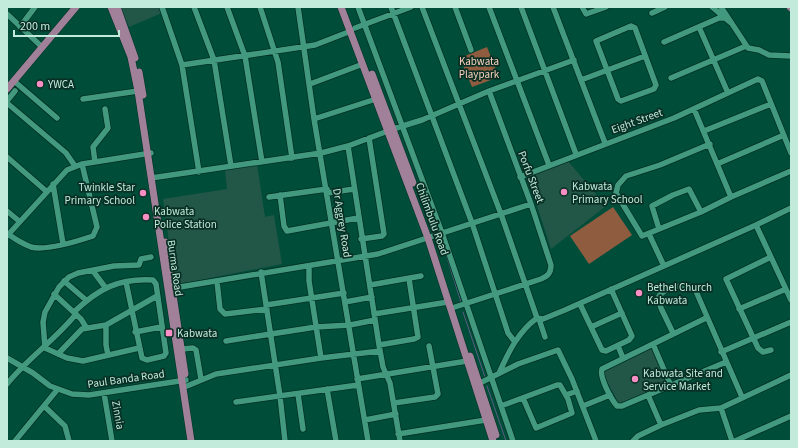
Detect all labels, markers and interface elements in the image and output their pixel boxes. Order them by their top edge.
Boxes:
scale bar [14,12,119,38]
text: 200 m [20,18,50,35]
park label: Kabwata Playpark [459,54,500,82]
place label: YWCA [47,77,74,92]
marker: YWCA [35,79,45,89]
street label: Eight Street [609,105,665,137]
street label: Porfu Street [514,149,548,205]
place label: Kabwata Primary School [572,179,643,207]
place label: Twinkle Star Primary School [65,180,135,208]
street label: Chilimbulu Road [412,181,452,257]
street label: Dr Aggrey Road [329,187,355,259]
marker: Kabwata Primary School [559,187,569,197]
marker: Twinkle Star Primary School [138,188,148,198]
place label: Kabwata Police Station [154,204,217,232]
marker: Kabwata Police Station [141,212,151,222]
street label: Burma Road [164,239,186,297]
place label: Bethel Church Kabwata [647,280,712,308]
marker: Bethel Church Kabwata [634,288,644,298]
place label: Kabwata [177,326,217,341]
marker: Kabwata [164,328,174,338]
street label: Paul Banda Road [86,366,166,392]
place label: Kabwata Site and Service Market [643,366,723,394]
marker: Kabwata Site and Service Market [630,374,640,384]
street label: Zinnia [108,399,128,431]

